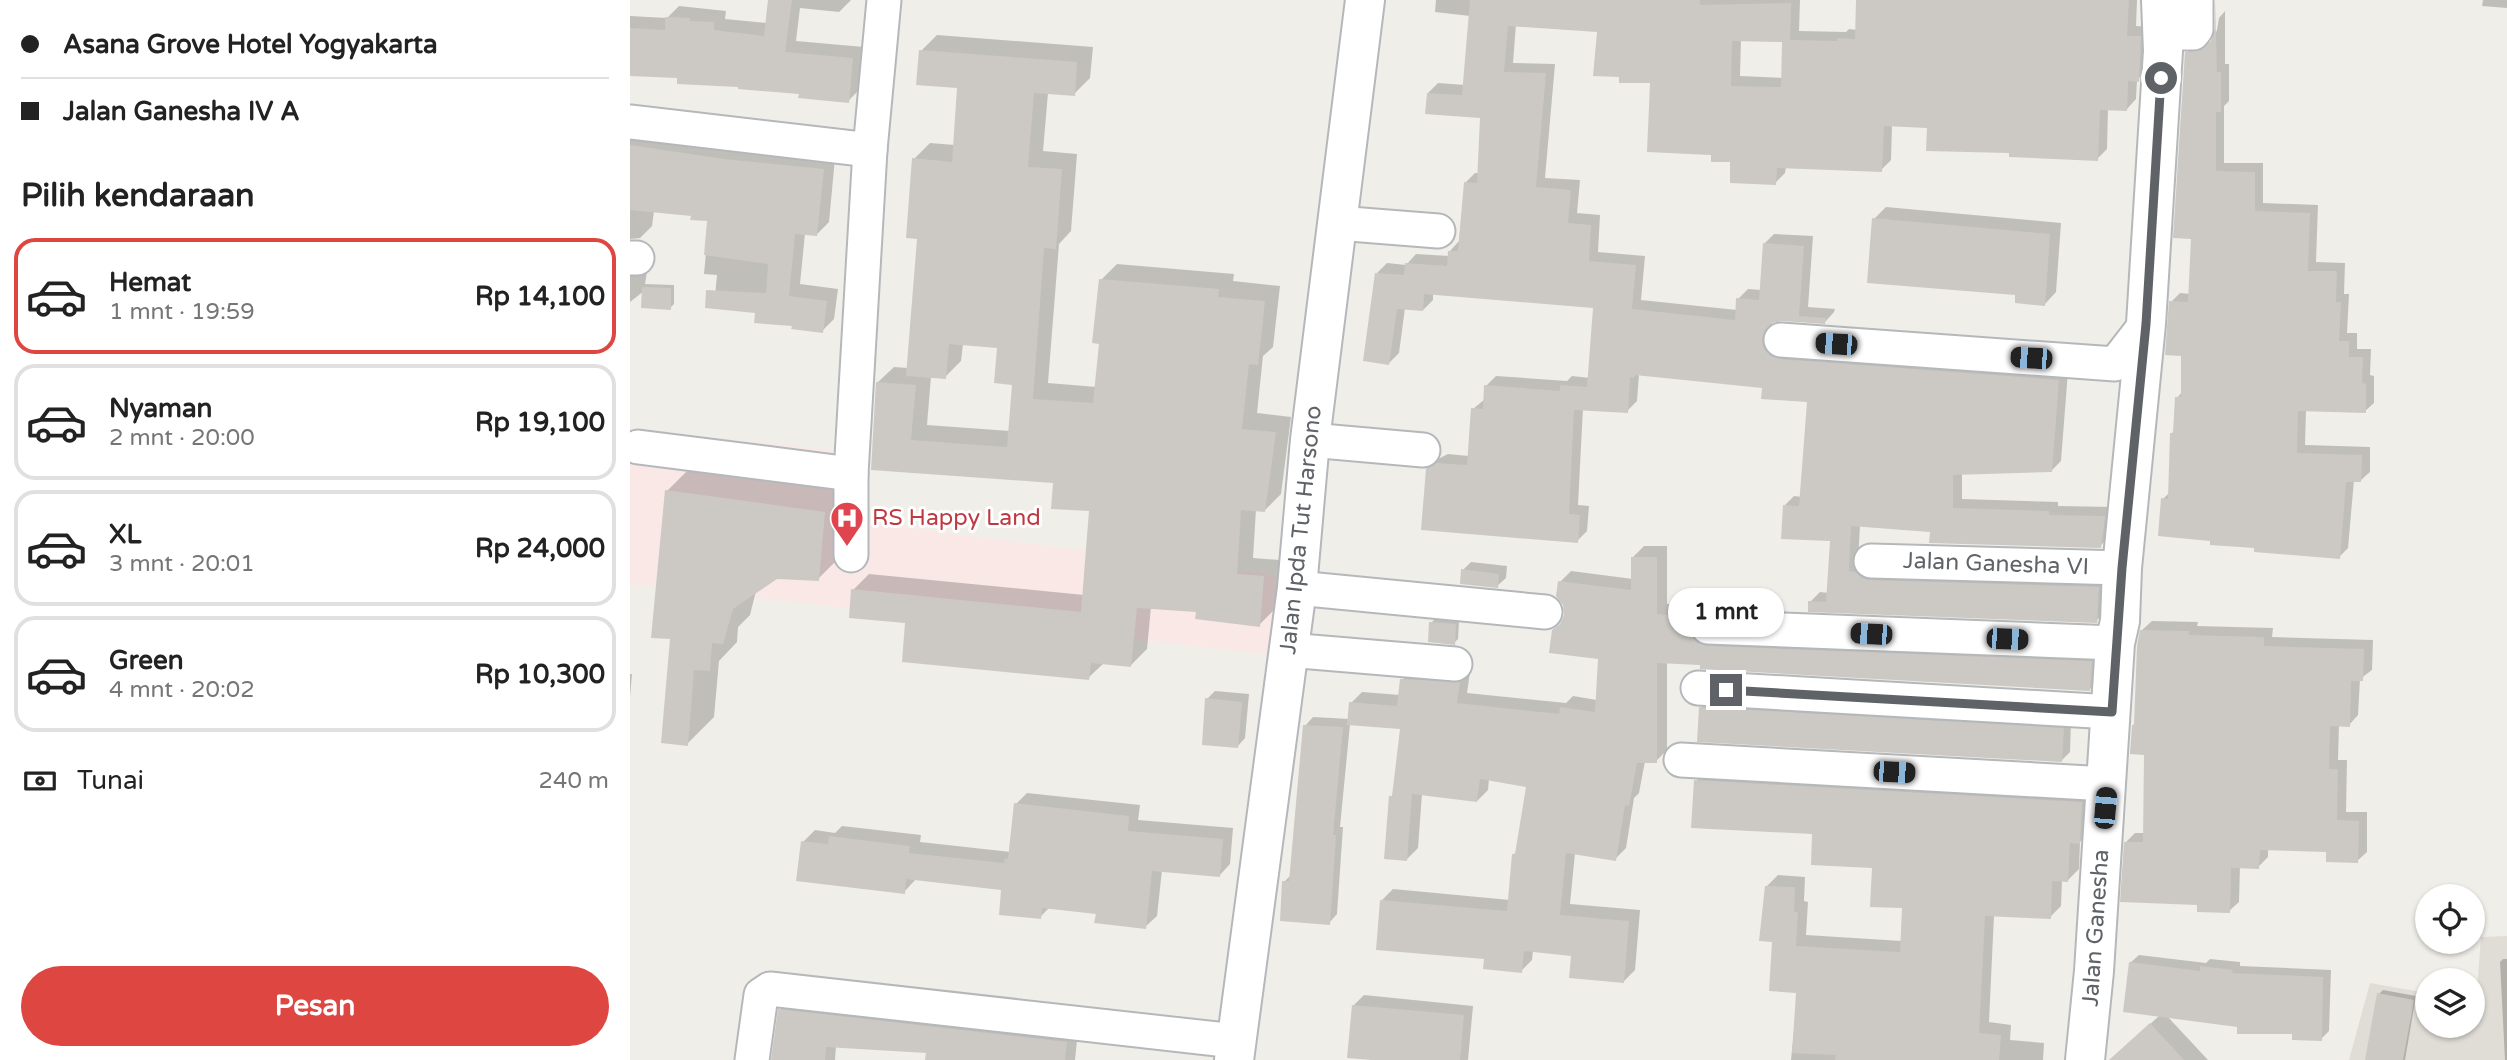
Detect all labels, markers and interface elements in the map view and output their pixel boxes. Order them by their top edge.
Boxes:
text: Asana Grove Hotel Yogyakarta [63,29,438,60]
route start [2145,62,2177,94]
text: Jalan Ganesha IV A [63,96,300,127]
text: Pilih kendaraan [21,177,255,215]
icon: car [25,265,88,328]
text: Hemat [109,267,191,298]
text: Rp 14,100 [475,281,605,312]
text: 1 mnt · 19:59 [109,298,255,326]
car [1815,332,1858,356]
car [2010,346,2053,370]
icon: car [25,391,88,454]
text: Nyaman [109,393,212,424]
street label: Jalan Ipda Tut Harsono [1274,404,1328,656]
text: Rp 19,100 [475,407,605,438]
text: 2 mnt · 20:00 [109,424,255,452]
hospital icon: RS Happy Land [828,499,866,548]
place label: RS Happy Land [872,504,1041,532]
icon: car [25,517,88,580]
text: XL [109,519,141,550]
text: Rp 24,000 [475,533,605,564]
street label: Jalan Ganesha VI [1903,547,2089,581]
text: 3 mnt · 20:01 [109,550,255,578]
callout: 1 mnt [1668,588,1784,638]
text: 1 mnt [1694,598,1758,626]
car [1850,622,1893,646]
car [1986,628,2029,650]
icon: car [25,643,88,706]
text: Green [109,645,184,676]
text: Rp 10,300 [475,659,605,690]
route end [1710,674,1742,706]
text: 4 mnt · 20:02 [109,676,255,704]
car [1873,760,1916,784]
icon: cash [21,762,59,800]
text: Tunai [77,765,144,796]
text: 240 m [539,767,609,795]
car [2093,786,2118,830]
street label: Jalan Ganesha [2077,848,2115,1008]
map controls [2415,884,2485,1038]
button: locate [2415,884,2485,954]
button: Pesan [21,966,609,1046]
button: layers [2415,968,2485,1038]

